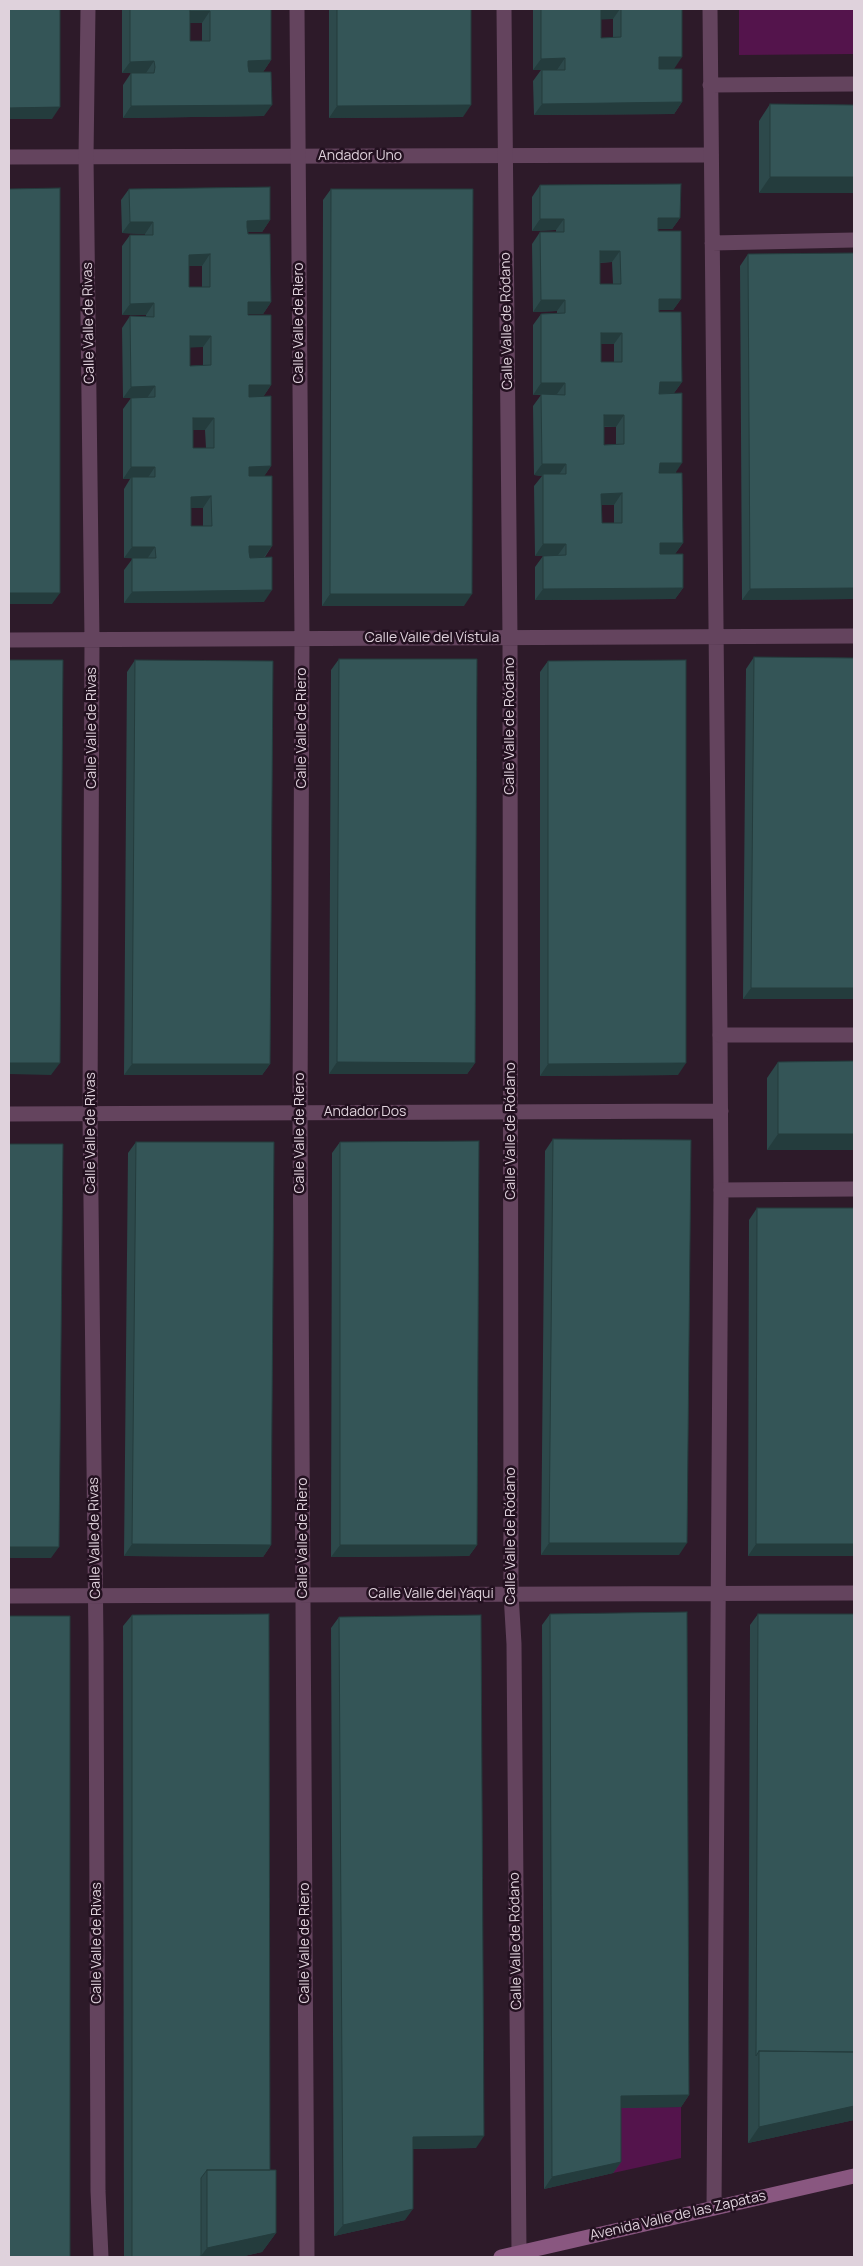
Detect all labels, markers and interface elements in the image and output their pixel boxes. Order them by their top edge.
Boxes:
street label: Andador Uno [318,148,402,164]
street label: Calle Valle de Ródano [497,252,517,390]
street label: Calle Valle de Rivas [80,262,98,384]
street label: Calle Valle de Riero [291,262,307,384]
street label: Calle Valle del Vístula [365,630,499,646]
street label: Calle Valle de Ródano [502,657,518,795]
street label: Calle Valle de Rivas [84,667,100,789]
street label: Calle Valle de Riero [294,667,310,789]
street label: Calle Valle de Ródano [503,1062,519,1200]
street label: Calle Valle de Rivas [83,1072,99,1194]
street label: Calle Valle de Riero [292,1072,308,1194]
street label: Andador Dos [324,1104,406,1120]
street label: Calle Valle de Ródano [503,1467,519,1605]
street label: Calle Valle de Rivas [86,1477,104,1599]
street label: Calle Valle de Riero [295,1477,311,1599]
street label: Calle Valle del Yaqui [368,1586,494,1602]
street label: Calle Valle de Ródano [506,1872,526,2010]
street label: Calle Valle de Rivas [89,1882,105,2004]
street label: Calle Valle de Riero [297,1882,313,2004]
street label: Avenida Valle de las Zapatas [588,2188,768,2244]

